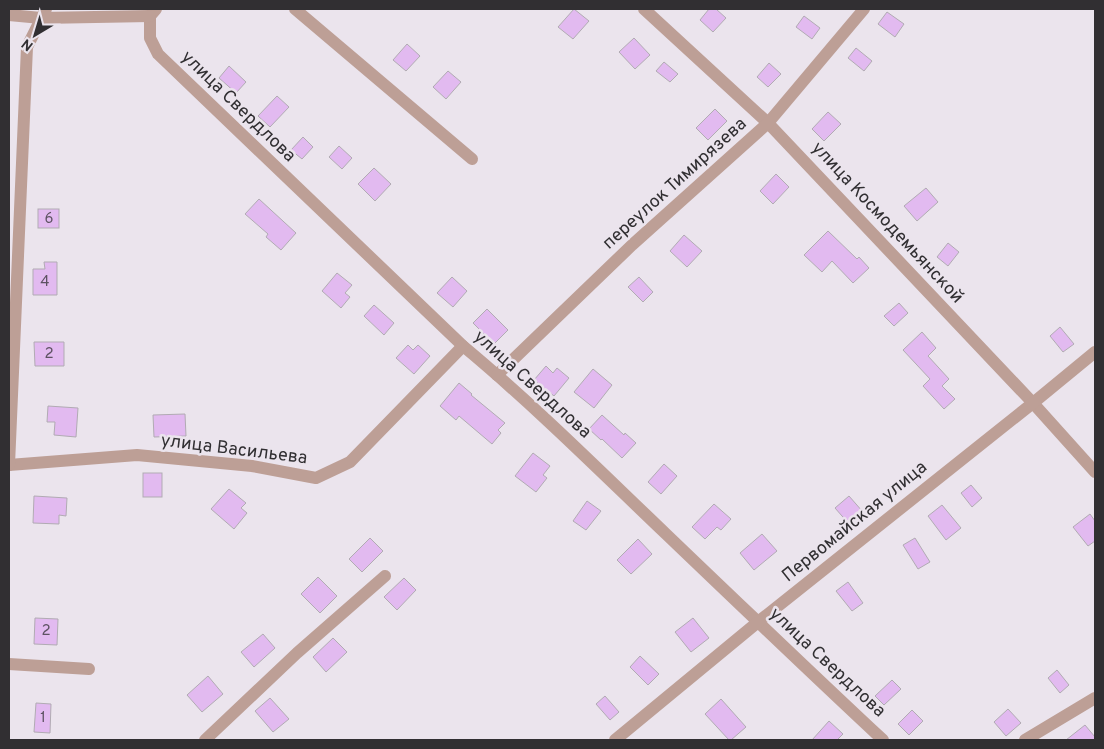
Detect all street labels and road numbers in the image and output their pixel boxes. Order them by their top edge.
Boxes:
street label: улица Свердлова [176,46,300,168]
street label: переулок Тимирязева [598,113,752,255]
street label: улица Космодемьянской [806,137,968,309]
street label: улица Свердлова [468,326,596,444]
street label: улица Васильева [159,430,309,470]
street label: Первомайская улица [778,456,932,588]
street label: улица Свердлова [764,603,890,723]

